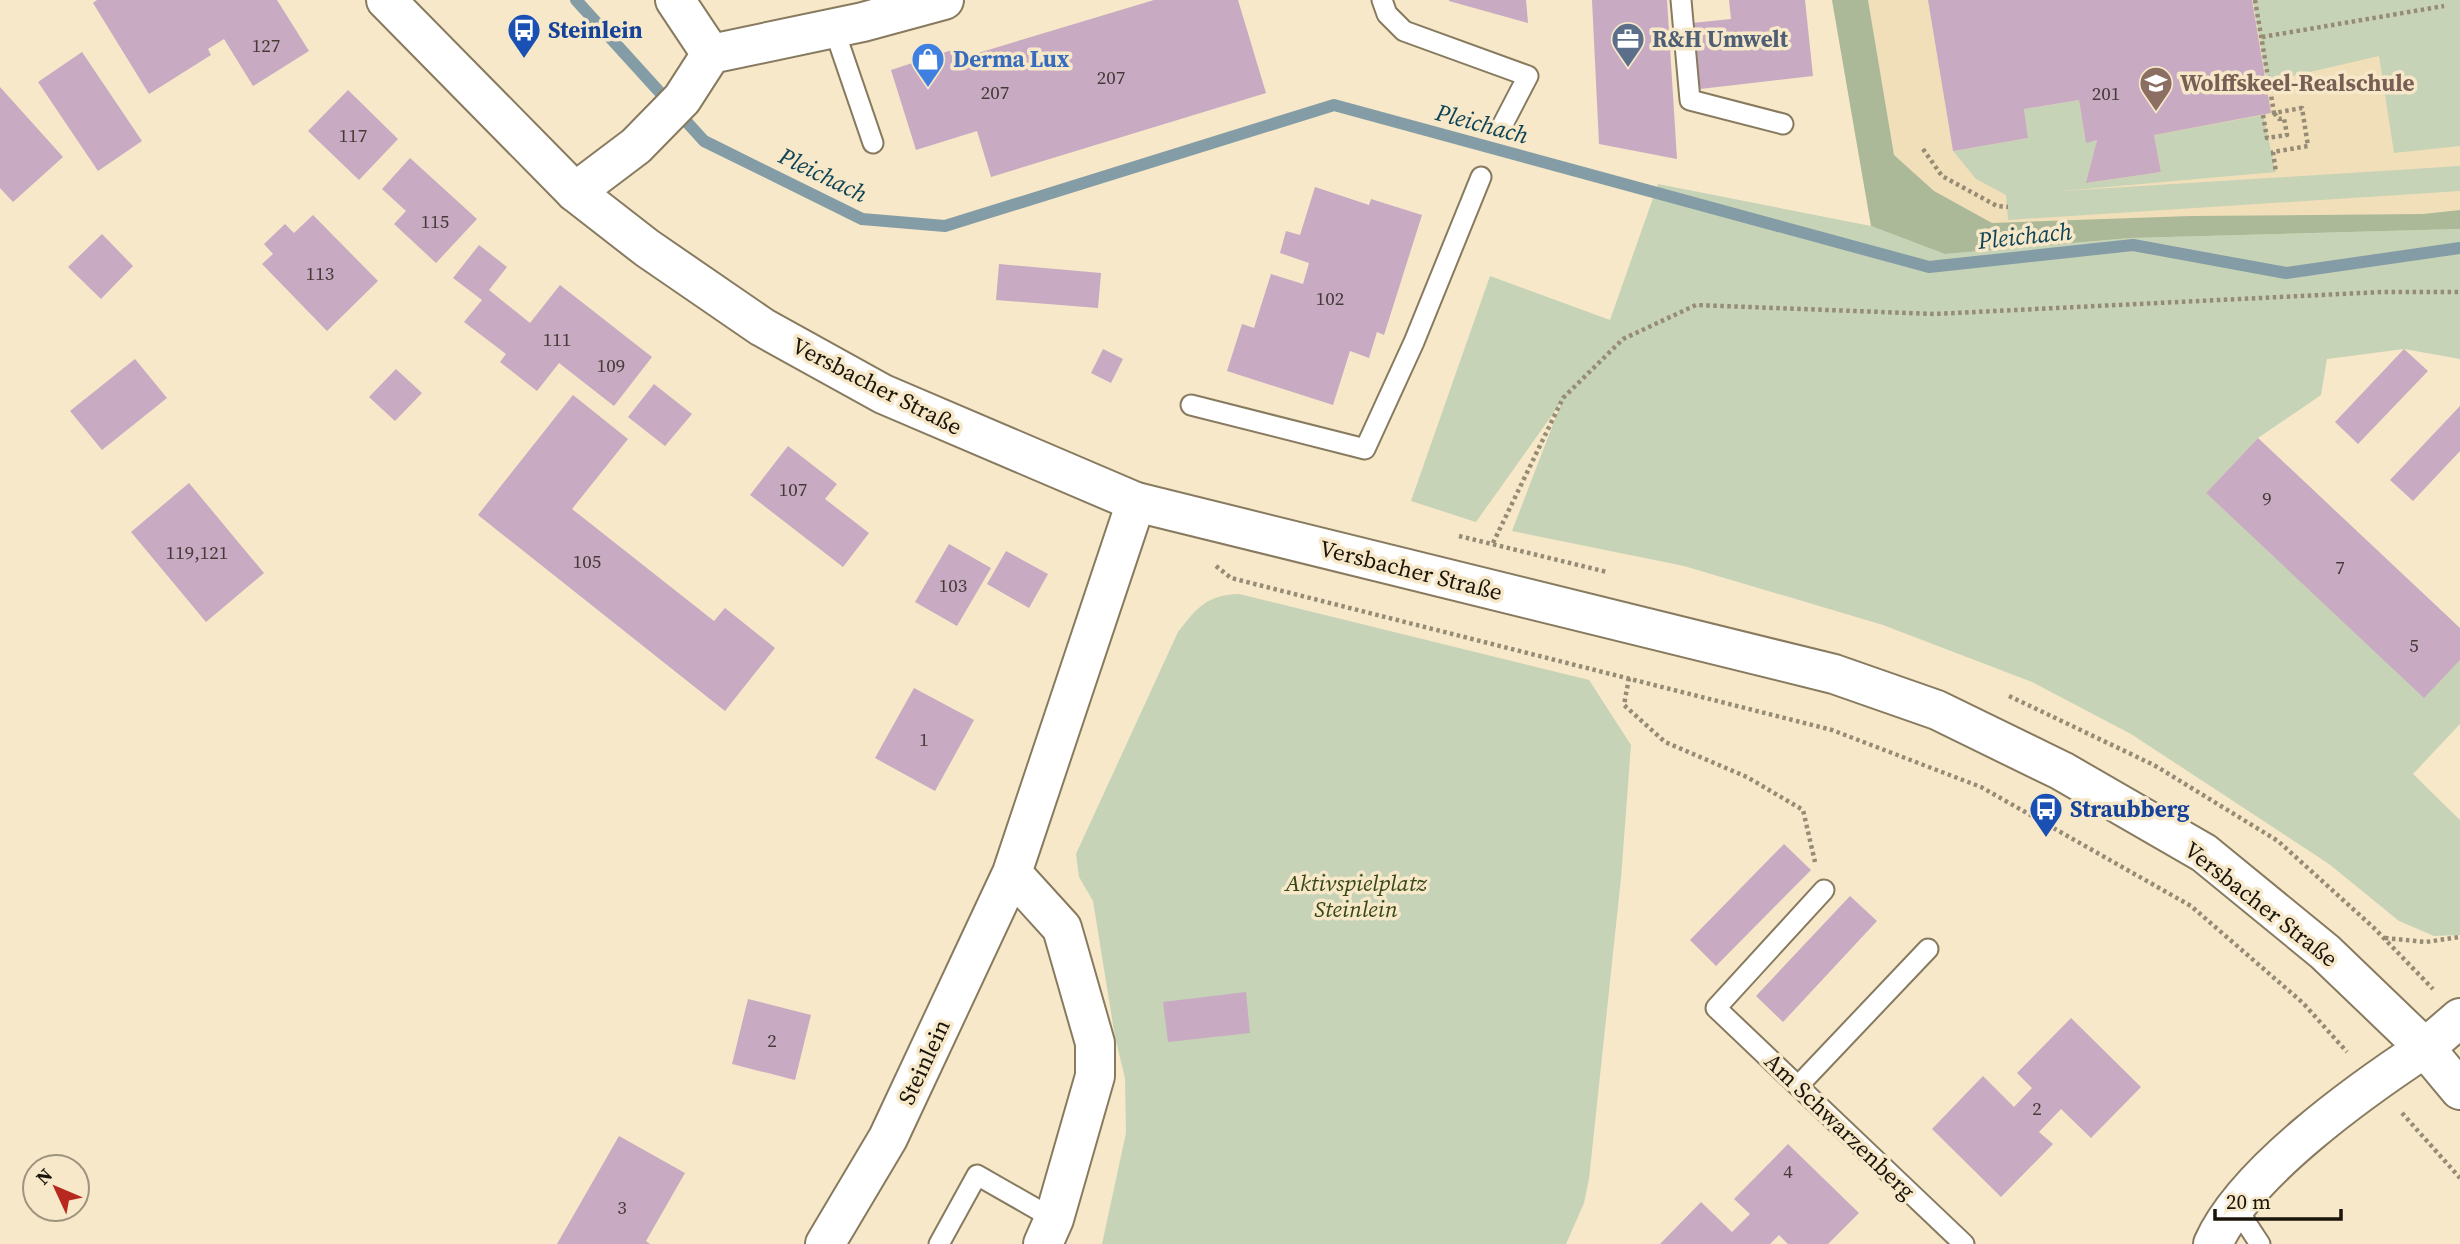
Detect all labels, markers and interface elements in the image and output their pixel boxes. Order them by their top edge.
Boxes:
bus stop icon: Steinlein [505,11,543,60]
place label: Steinlein [548,14,643,46]
office icon: R&H Umwelt [1609,20,1647,69]
place label: R&H Umwelt [1652,23,1789,55]
house number: 127 [252,32,280,58]
shop icon: Derma Lux [909,40,947,89]
place label: Derma Lux [953,43,1070,75]
house number: 207 [1097,64,1125,90]
school or university icon: Wolffskeel-Realschule [2137,64,2175,113]
place label: Wolffskeel-Realschule [2180,67,2415,99]
house number: 207 [981,79,1009,105]
house number: 201 [2092,80,2120,106]
water label: Pleichach [1431,95,1532,152]
house number: 117 [339,122,367,148]
water label: Pleichach [773,139,873,210]
house number: 115 [421,208,449,234]
water label: Pleichach [1975,214,2074,257]
house number: 113 [306,260,334,286]
house number: 102 [1316,285,1344,311]
house number: 111 [543,326,571,352]
street label: Versbacher Straße [786,329,968,443]
house number: 109 [597,352,625,378]
house number: 107 [779,476,807,502]
house number: 9 [2262,485,2272,511]
street label: Versbacher Straße [1316,532,1506,608]
house number: 119,121 [166,539,228,565]
house number: 105 [573,548,601,574]
house number: 7 [2335,554,2345,580]
house number: 103 [939,572,967,598]
house number: 5 [2409,632,2419,658]
house number: 1 [919,726,929,752]
bus stop icon: Straubberg [2027,790,2065,839]
place label: Straubberg [2070,793,2190,825]
street label: Versbacher Straße [2177,834,2345,974]
park label: Aktivspielplatz Steinlein [1283,867,1428,925]
street label: Steinlein [890,1014,958,1110]
house number: 2 [767,1027,777,1053]
street label: Am Schwarzenberg [1758,1046,1923,1206]
house number: 2 [2032,1095,2042,1121]
north arrow [21,1153,91,1223]
house number: 4 [1783,1158,1793,1184]
text: N [30,1162,58,1190]
scale bar [2215,1178,2341,1222]
text: 20 m [2226,1187,2271,1216]
house number: 3 [617,1194,627,1220]

